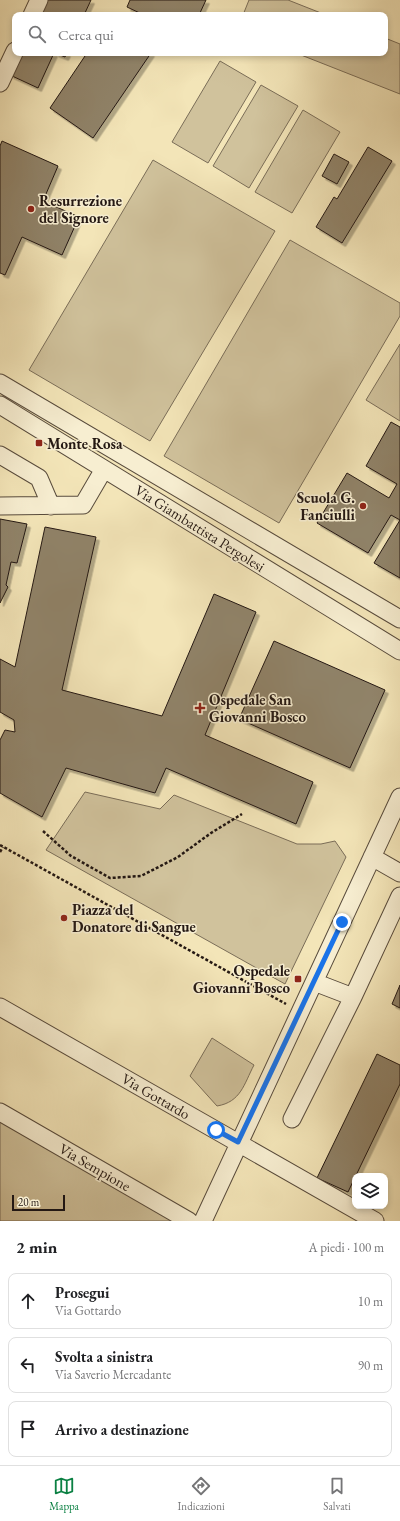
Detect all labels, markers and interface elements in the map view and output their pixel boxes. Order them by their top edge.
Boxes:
search box [12,12,388,56]
icon: search [26,23,48,45]
text: Cerca qui [58,25,114,44]
place label: Resurrezione del Signore [39,191,122,227]
marker: Resurrezione del Signore [26,204,36,214]
place label: Monte Rosa [47,434,123,453]
marker: Monte Rosa [34,438,44,448]
street label: Via Giambattista Pergolesi [131,480,269,576]
place label: Scuola G. Fanciulli [297,488,356,524]
marker: Scuola G. Fanciulli [358,501,368,511]
place label: Ospedale San Giovanni Bosco [209,690,306,726]
marker: Ospedale San Giovanni Bosco [194,702,206,714]
place label: Piazza del Donatore di Sangue [72,900,196,936]
marker: Piazza del Donatore di Sangue [59,913,69,923]
route end [333,913,351,931]
place label: Ospedale Giovanni Bosco [193,961,290,997]
marker: Ospedale Giovanni Bosco [293,974,303,984]
street label: Via Gottardo [118,1069,194,1123]
route start [207,1121,225,1139]
street label: Via Sempione [56,1139,134,1195]
map controls [352,1173,388,1209]
button: layers [352,1173,388,1209]
scale bar [12,1193,65,1212]
text: 20 m [18,1195,39,1209]
text: 2 min [16,1236,57,1258]
text: A piedi · 100 m [309,1239,384,1256]
text: Prosegui [55,1283,110,1302]
icon: ahead [17,1290,39,1312]
text: 10 m [358,1293,383,1310]
text: Via Gottardo [55,1302,121,1319]
text: Svolta a sinistra [55,1347,153,1366]
icon: left [17,1354,39,1376]
text: 90 m [358,1357,383,1374]
text: Via Saverio Mercadante [55,1366,171,1383]
icon: arrive [17,1418,39,1440]
text: Arrivo a destinazione [55,1420,189,1439]
tab: Mappa [49,1475,79,1513]
tab: Indicazioni [178,1475,225,1513]
tab: Salvati [323,1475,351,1513]

